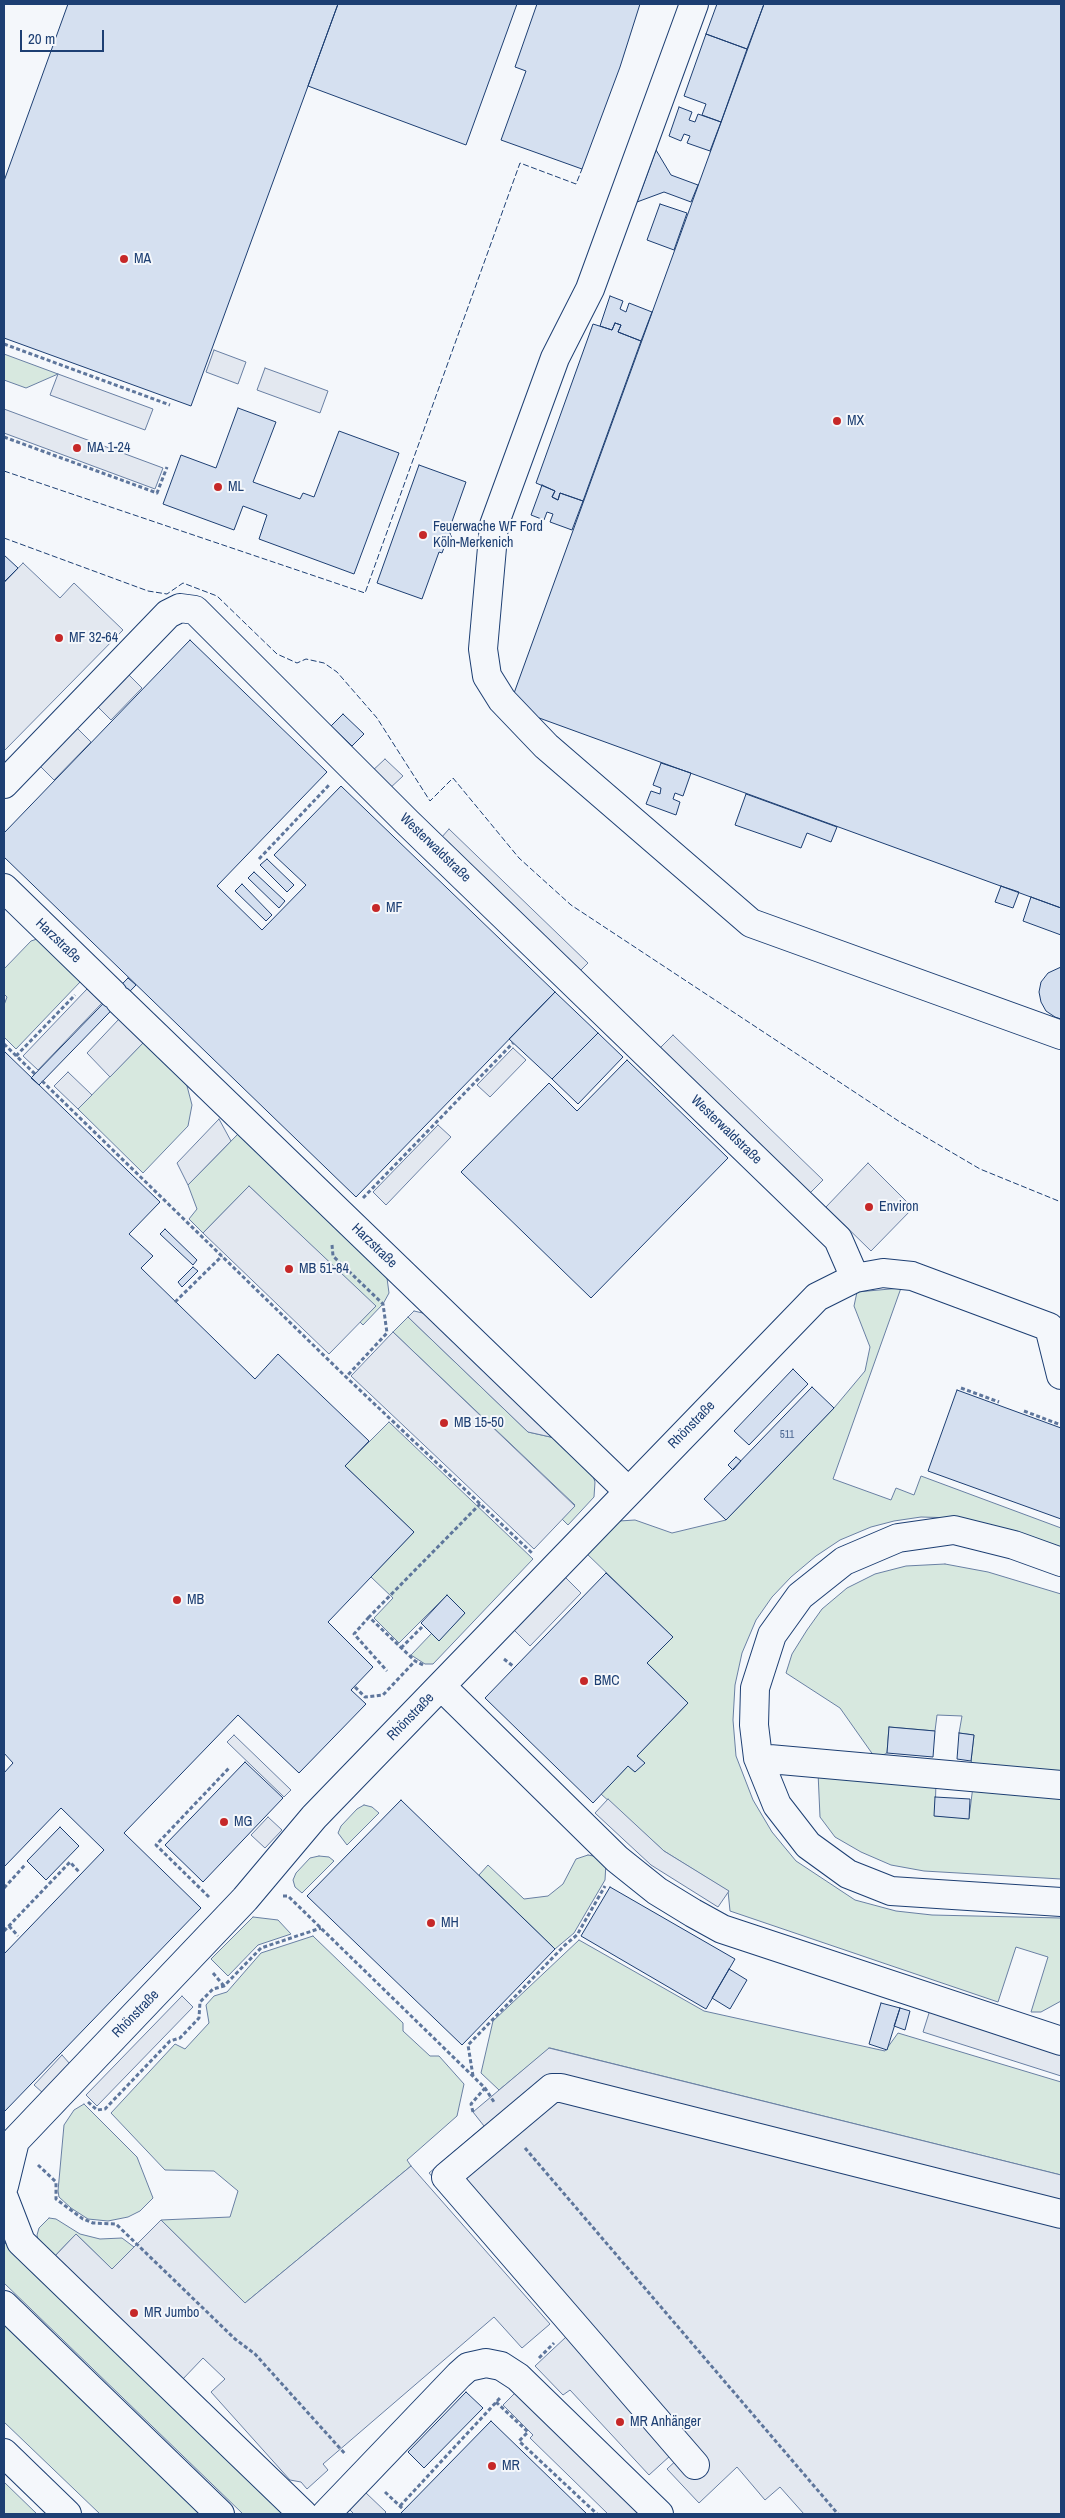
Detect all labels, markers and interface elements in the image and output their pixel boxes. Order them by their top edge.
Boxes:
scale bar [22,20,106,52]
text: 20 m [28,28,55,49]
place label: MA [134,251,151,267]
marker: MA [118,253,130,265]
place label: MX [847,413,864,429]
marker: MX [831,415,843,427]
place label: MA 1-24 [87,440,130,456]
marker: MA 1-24 [71,442,83,454]
place label: ML [228,479,244,495]
marker: ML [212,481,224,493]
place label: Feuerwache WF Ford Köln-Merkenich [433,519,543,552]
marker: Feuerwache WF Ford Köln-Merkenich [417,529,429,541]
place label: MF 32-64 [69,630,118,646]
marker: MF 32-64 [53,632,65,644]
street label: Westerwaldstraße [396,810,474,886]
place label: MF [386,900,403,916]
marker: MF [370,902,382,914]
street label: Harzstraße [32,915,84,967]
street label: Westerwaldstraße [687,1092,765,1168]
place label: Environ [879,1199,919,1215]
marker: Environ [863,1201,875,1213]
street label: Harzstraße [348,1220,400,1272]
place label: MB 51-84 [299,1261,349,1277]
marker: MB 51-84 [283,1263,295,1275]
street label: Rhönstraße [665,1398,719,1452]
place label: MB 15-50 [454,1415,504,1431]
marker: MB 15-50 [438,1417,450,1429]
house number: 511 [780,1428,794,1442]
place label: MB [187,1592,204,1608]
marker: MB [171,1594,183,1606]
place label: BMC [594,1673,620,1689]
marker: BMC [578,1675,590,1687]
street label: Rhönstraße [384,1690,438,1744]
place label: MG [234,1814,252,1830]
marker: MG [218,1816,230,1828]
place label: MH [441,1915,459,1931]
marker: MH [425,1917,437,1929]
street label: Rhönstraße [109,1987,163,2041]
place label: MR Jumbo [144,2305,199,2321]
marker: MR Jumbo [128,2307,140,2319]
place label: MR Anhänger [630,2414,701,2430]
marker: MR Anhänger [614,2416,626,2428]
place label: MR [502,2458,520,2474]
marker: MR [486,2460,498,2472]

